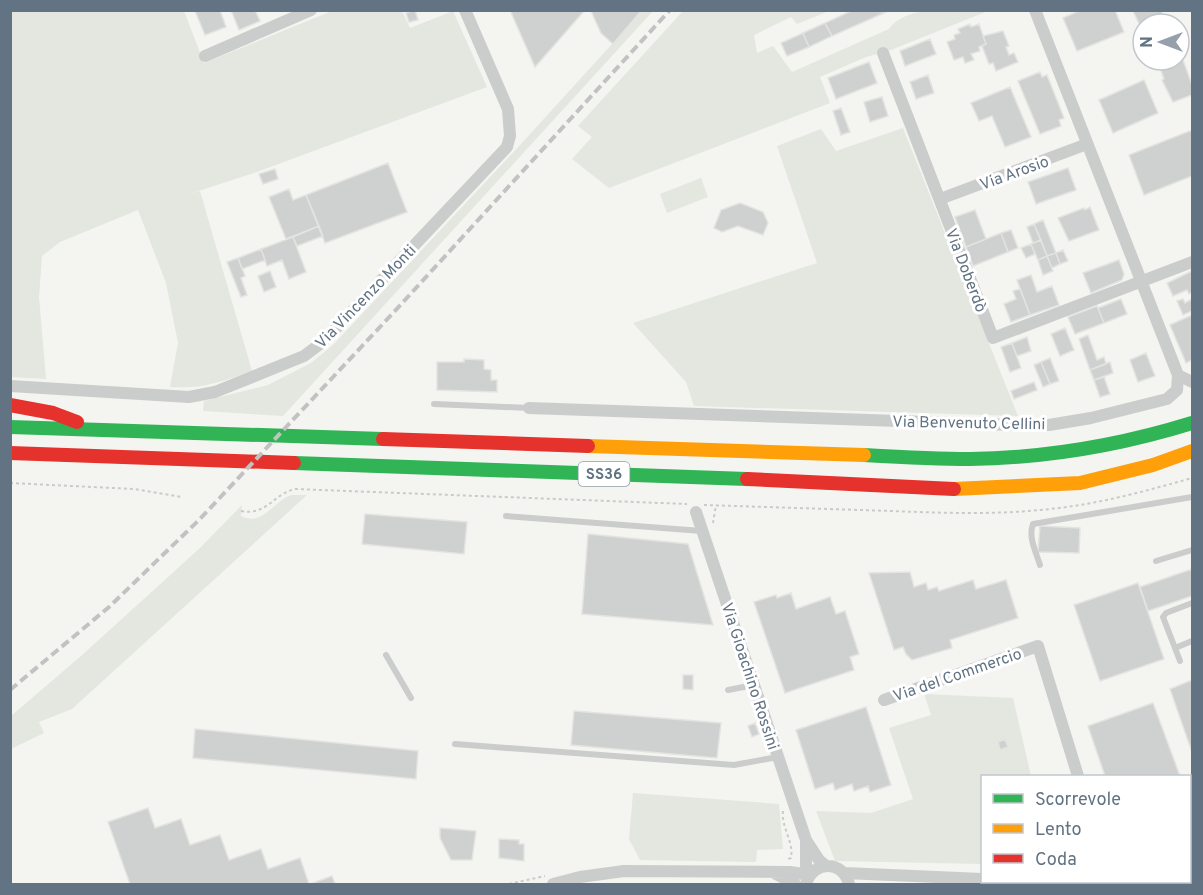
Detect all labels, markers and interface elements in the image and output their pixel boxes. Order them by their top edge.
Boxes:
north arrow [1131,12,1191,72]
text: N [1138,36,1158,48]
street label: Via Arosio [977,152,1052,196]
street label: Via Doberdò [940,226,990,315]
street label: Via Vincenzo Monti [312,241,421,353]
street label: Via Benvenuto Cellini [892,413,1046,435]
road number: SS36 [578,462,630,486]
street label: Via Gioachino Rossini [716,600,782,753]
street label: Via del Commercio [891,644,1025,707]
legend [981,775,1191,883]
text: Scorrevole [1035,789,1121,812]
text: Lento [1035,819,1081,842]
text: Coda [1035,849,1077,872]

